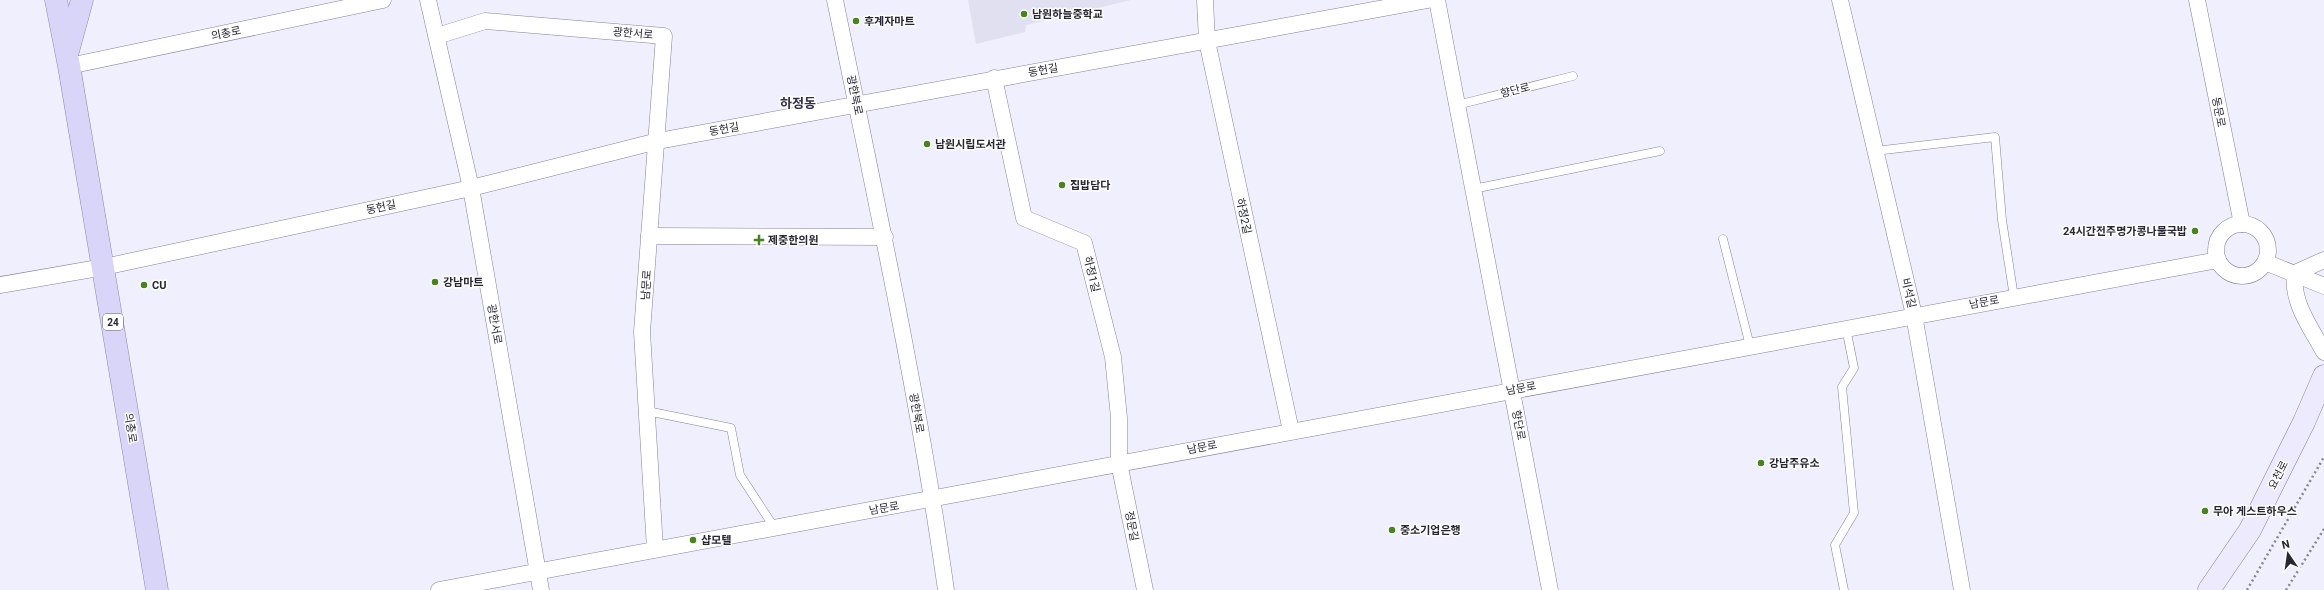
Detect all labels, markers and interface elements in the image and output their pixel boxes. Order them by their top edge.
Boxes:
place label: 남원하늘중학교 [1032,8,1103,21]
marker: 남원하늘중학교 [1019,9,1029,19]
place label: 후계자마트 [864,15,915,28]
marker: 후계자마트 [851,16,861,26]
street label: 의총로 [210,24,242,43]
street label: 광한서로 [612,25,654,42]
street label: 동헌길 [1027,61,1059,80]
street label: 광한북로 [844,74,865,116]
street label: 향단로 [1499,81,1531,100]
district label: 하정동 [780,96,816,111]
street label: 동문로 [2209,96,2228,128]
street label: 동헌길 [708,120,740,139]
place label: 남원시립도서관 [935,138,1006,151]
marker: 남원시립도서관 [922,139,932,149]
place label: 집밥담다 [1070,179,1110,192]
marker: 집밥담다 [1057,180,1067,190]
street label: 하정2길 [1233,197,1254,235]
street label: 동헌길 [365,198,397,217]
place label: 24시간전주명가콩나물국밥 [2063,225,2187,238]
marker: 24시간전주명가콩나물국밥 [2190,226,2200,236]
marker: 제중한의원 [753,234,765,246]
place label: 제중한의원 [768,234,819,247]
street label: 하정1길 [1081,255,1102,293]
street label: 남문로 [639,269,654,301]
place label: 강남마트 [443,276,483,289]
marker: 강남마트 [430,277,440,287]
street label: 비석길 [1899,277,1918,309]
place label: CU [152,279,166,292]
marker: CU [139,280,149,290]
street label: 남문로 [1968,293,2000,312]
street label: 광한서로 [485,303,504,345]
road number: 24 [103,314,123,330]
street label: 남문로 [1505,379,1537,398]
street label: 광한북로 [907,392,926,434]
street label: 향단로 [1509,409,1528,441]
street label: 의총로 [122,412,139,444]
street label: 남문로 [1186,438,1218,457]
place label: 강남주유소 [1769,457,1820,470]
marker: 강남주유소 [1756,458,1766,468]
street label: 요천로 [2266,459,2291,492]
street label: 남문로 [868,499,900,518]
place label: 무아 게스트하우스 [2213,505,2297,518]
marker: 무아 게스트하우스 [2200,506,2210,516]
street label: 정문길 [1122,510,1141,542]
place label: 중소기업은행 [1400,524,1461,537]
marker: 중소기업은행 [1387,525,1397,535]
place label: 샵모텔 [701,534,731,547]
north arrow [2268,534,2308,574]
marker: 샵모텔 [688,535,698,545]
text: N [2281,537,2291,552]

